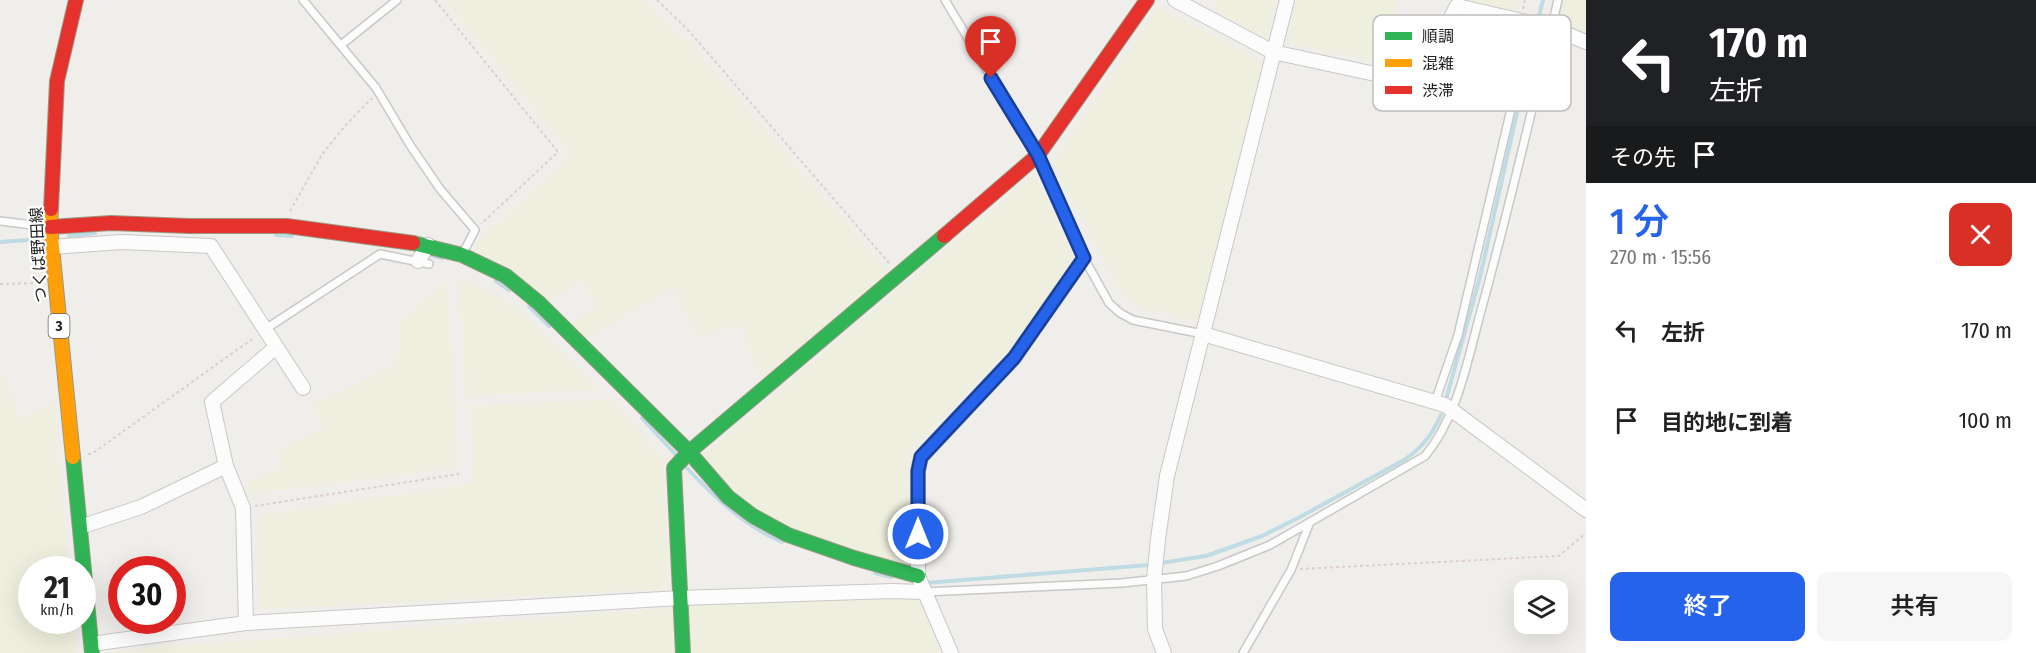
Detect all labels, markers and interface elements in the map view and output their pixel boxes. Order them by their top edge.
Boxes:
legend [1373,15,1571,111]
pin [965,16,1016,78]
text: 170 m [1709,18,1808,68]
icon: left [1610,24,1688,102]
icon: arrive [974,25,1007,58]
text: 順調 [1422,27,1454,46]
text: 混雑 [1422,54,1454,73]
text: 左折 [1709,75,1763,107]
text: 渋滞 [1422,81,1454,100]
icon: arrive [1688,138,1721,171]
text: その先 [1610,144,1676,171]
text: 1 分 [1610,200,1669,244]
button: close [1949,203,2012,266]
street label: つくば野田線 [26,207,50,303]
text: 270 m · 15:56 [1610,245,1711,269]
road number: 3 [48,314,70,338]
icon: left [1610,314,1643,347]
text: 170 m [1961,317,2012,344]
text: 左折 [1661,319,1705,346]
icon: arrive [1610,404,1643,437]
text: 100 m [1958,407,2012,434]
text: 目的地に到着 [1661,409,1793,436]
position arrow [886,502,950,566]
speed limit sign: 30 [108,556,186,634]
text: 21 [44,570,70,606]
button: 終了 [1610,572,1805,641]
button: 共有 [1817,572,2012,641]
map controls [1514,580,1568,634]
button: layers [1514,580,1568,634]
text: km/h [40,601,74,619]

